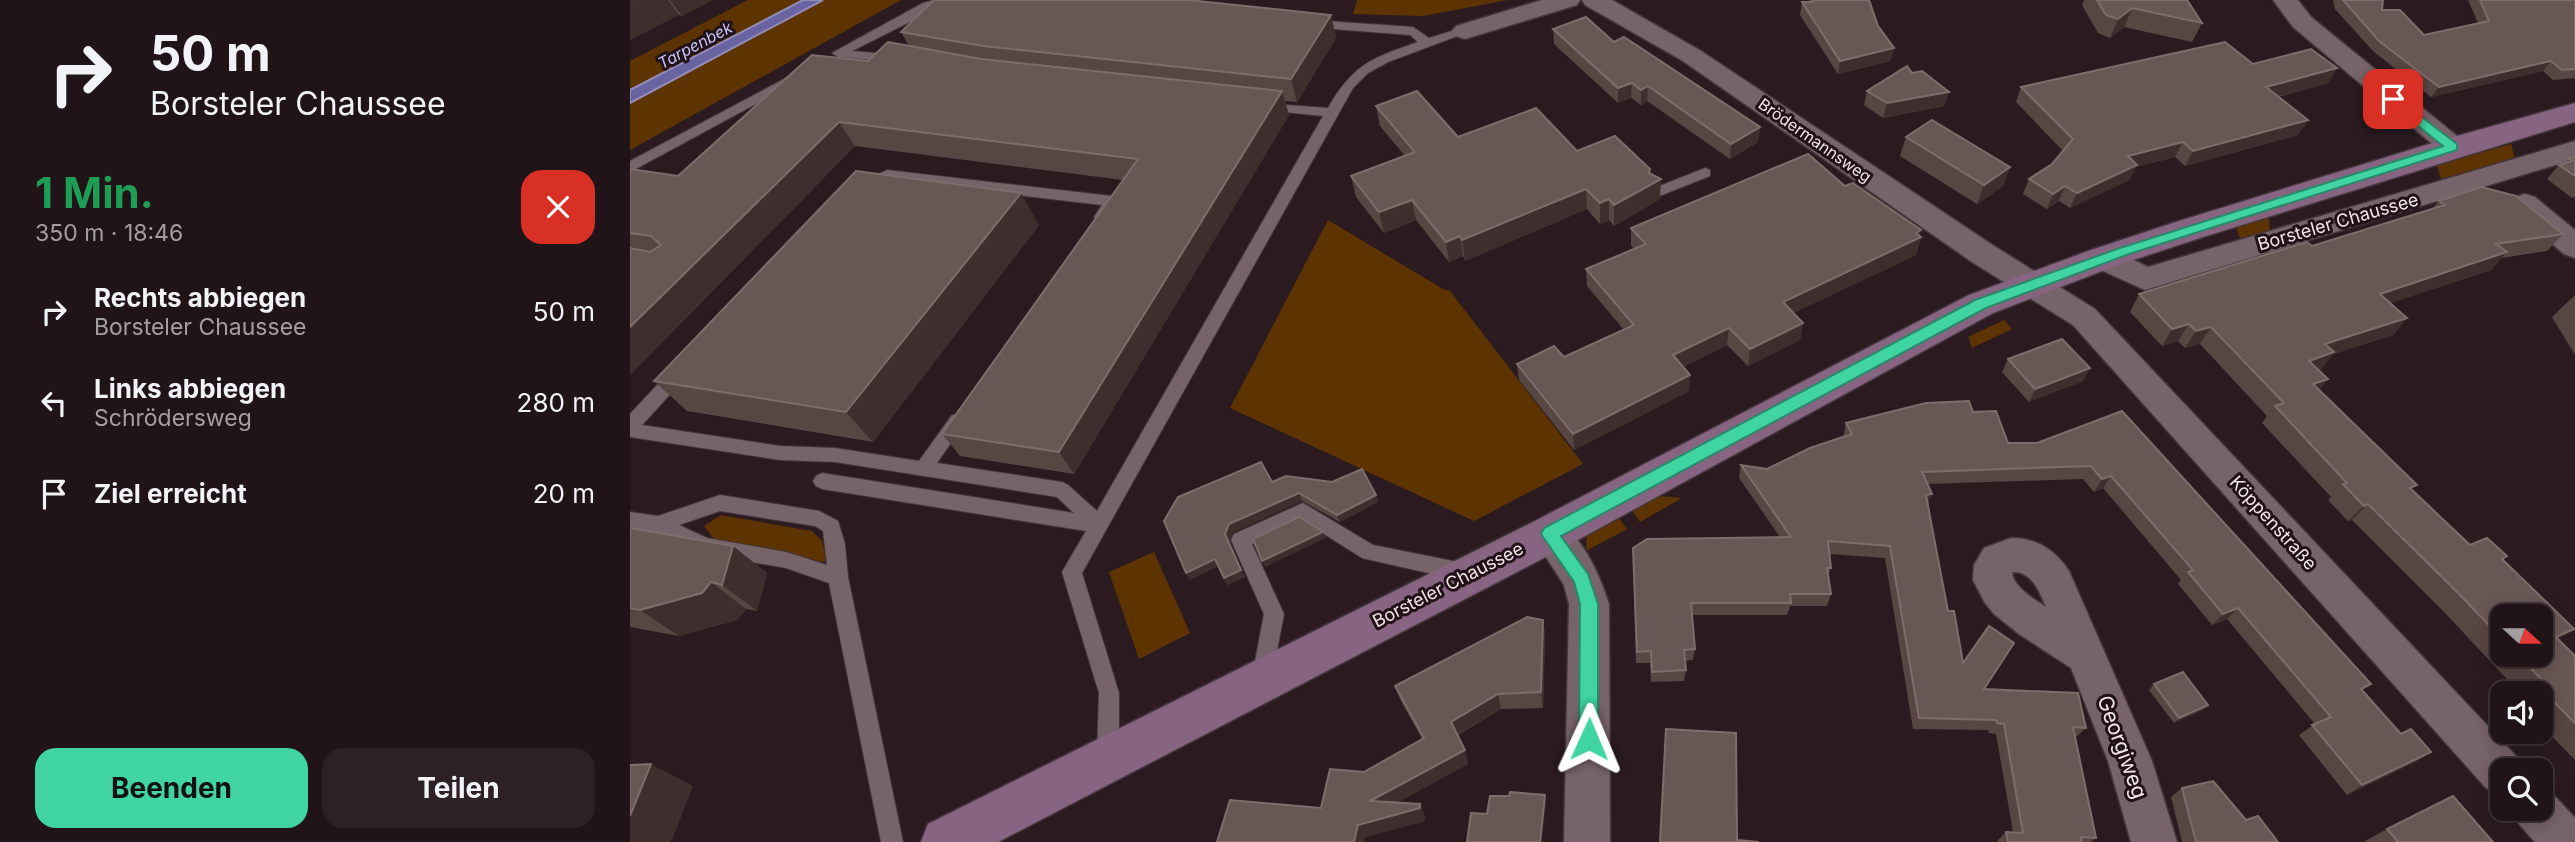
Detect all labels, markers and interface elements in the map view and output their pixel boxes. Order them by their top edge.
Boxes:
water label: Tarpenbek [654,17,736,73]
text: 50 m [150,24,271,83]
icon: right [35,28,126,119]
pin [2363,69,2423,129]
icon: arrive [2374,80,2412,118]
text: Borsteler Chaussee [150,84,446,123]
street label: Brödermannsweg [1755,94,1875,186]
text: 1 Min. [35,167,154,218]
button: close [521,170,595,244]
street label: Borsteler Chaussee [2255,189,2421,255]
text: 350 m · 18:46 [35,219,183,247]
text: Rechts abbiegen [94,282,306,313]
icon: right [35,293,73,331]
text: 50 m [533,296,595,327]
text: Borsteler Chaussee [94,313,306,341]
text: Links abbiegen [94,373,286,404]
icon: left [35,384,73,422]
text: 280 m [517,387,595,418]
text: Schrödersweg [94,404,252,432]
street label: Köppenstraße [2226,471,2321,574]
icon: arrive [35,475,73,513]
text: Ziel erreicht [94,478,247,509]
text: 20 m [533,478,595,509]
street label: Borsteler Chaussee [1369,537,1527,632]
north arrow [2490,604,2553,667]
map controls [2490,604,2553,821]
button: sound [2490,681,2553,744]
street label: Georgiweg [2092,692,2153,802]
position arrow [1552,702,1626,776]
button: Beenden [35,748,308,828]
button: Teilen [322,748,595,828]
button: search [2490,758,2553,821]

